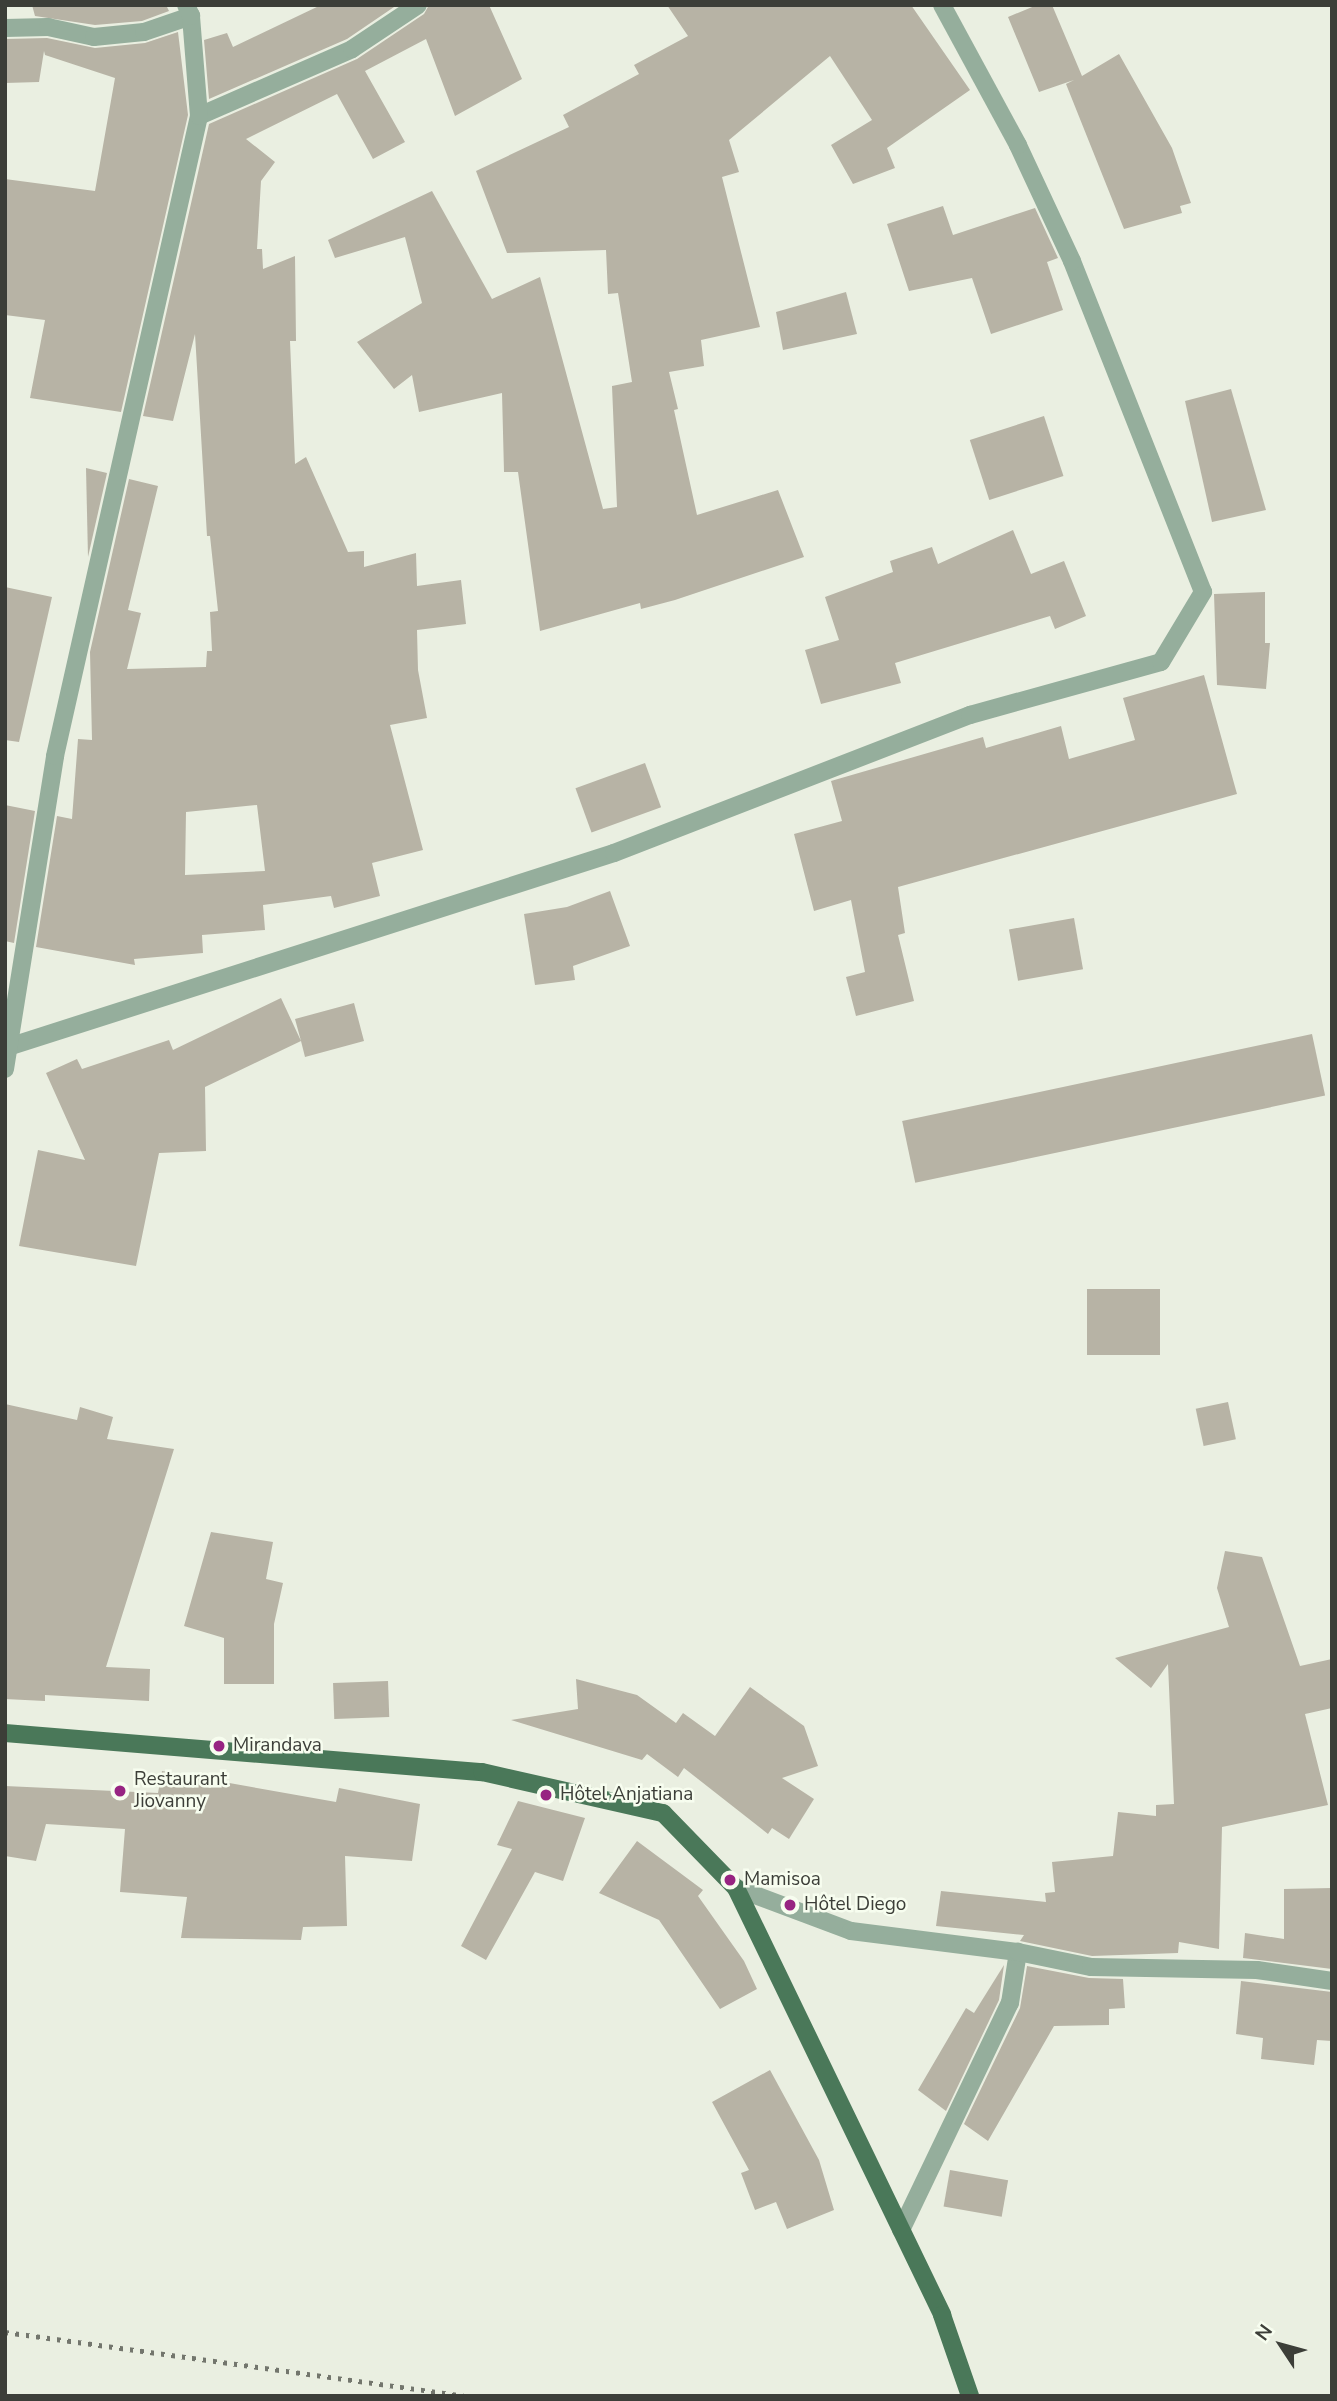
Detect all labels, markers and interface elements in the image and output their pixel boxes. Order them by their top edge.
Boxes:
place label: Mirandava [233,1735,322,1757]
marker: Mirandava [211,1738,227,1754]
place label: Restaurant Jiovanny [134,1769,227,1813]
marker: Restaurant Jiovanny [112,1783,128,1799]
place label: Hôtel Anjatiana [560,1784,693,1806]
marker: Hôtel Anjatiana [538,1787,554,1803]
place label: Mamisoa [744,1869,821,1891]
marker: Mamisoa [722,1872,738,1888]
place label: Hôtel Diego [804,1894,906,1916]
marker: Hôtel Diego [782,1897,798,1913]
north arrow [1246,2310,1316,2380]
text: N [1249,2319,1279,2346]

